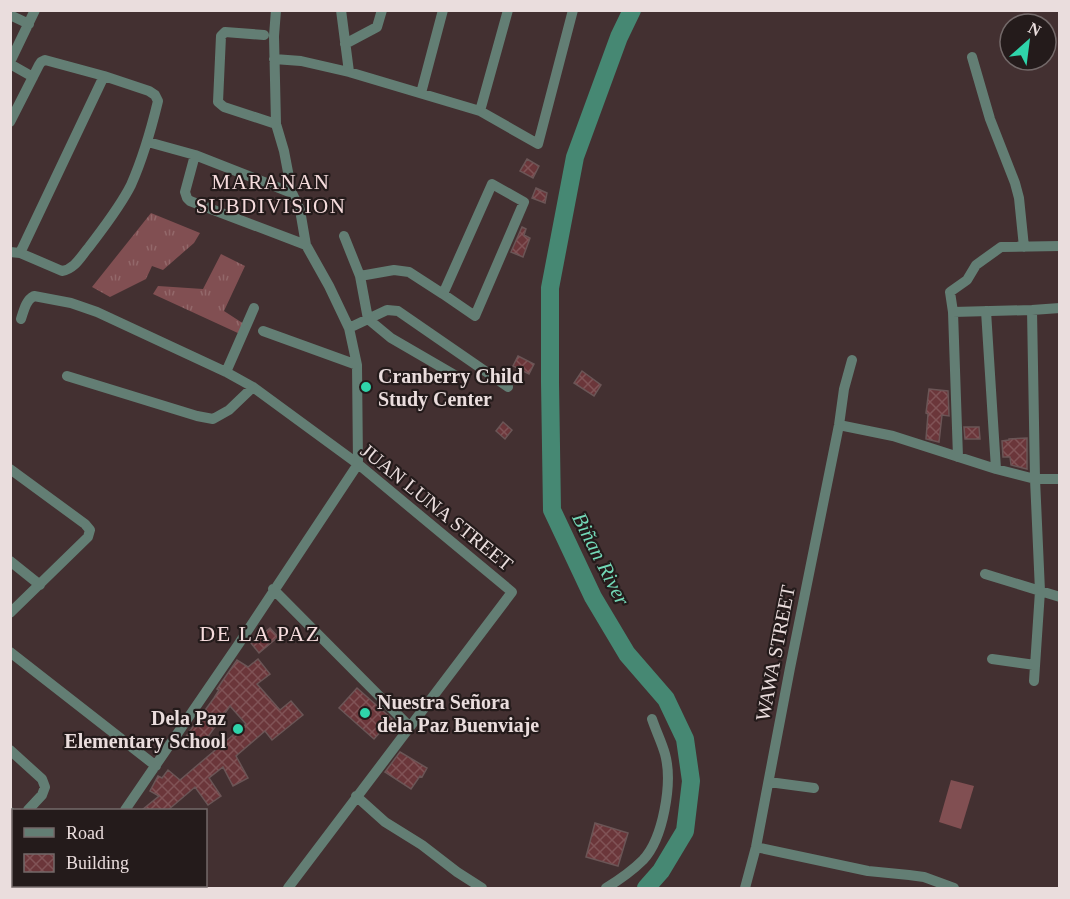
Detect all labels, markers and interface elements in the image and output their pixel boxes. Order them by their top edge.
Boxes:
north arrow [998,12,1058,72]
text: N [1026,19,1044,40]
district label: MARANAN SUBDIVISION [196,170,346,218]
place label: Cranberry Child Study Center [378,365,523,411]
marker: Cranberry Child Study Center [359,380,373,394]
street label: JUAN LUNA STREET [357,439,517,575]
water label: Biñan River [567,509,635,610]
street label: WAWA STREET [751,583,799,723]
district label: DE LA PAZ [199,621,321,646]
place label: Nuestra Señora dela Paz Buenviaje [377,691,539,737]
marker: Nuestra Señora dela Paz Buenviaje [358,706,372,720]
place label: Dela Paz Elementary School [64,707,226,753]
marker: Dela Paz Elementary School [231,722,245,736]
legend [12,809,207,887]
text: Road [66,823,104,843]
text: Building [66,853,129,873]

